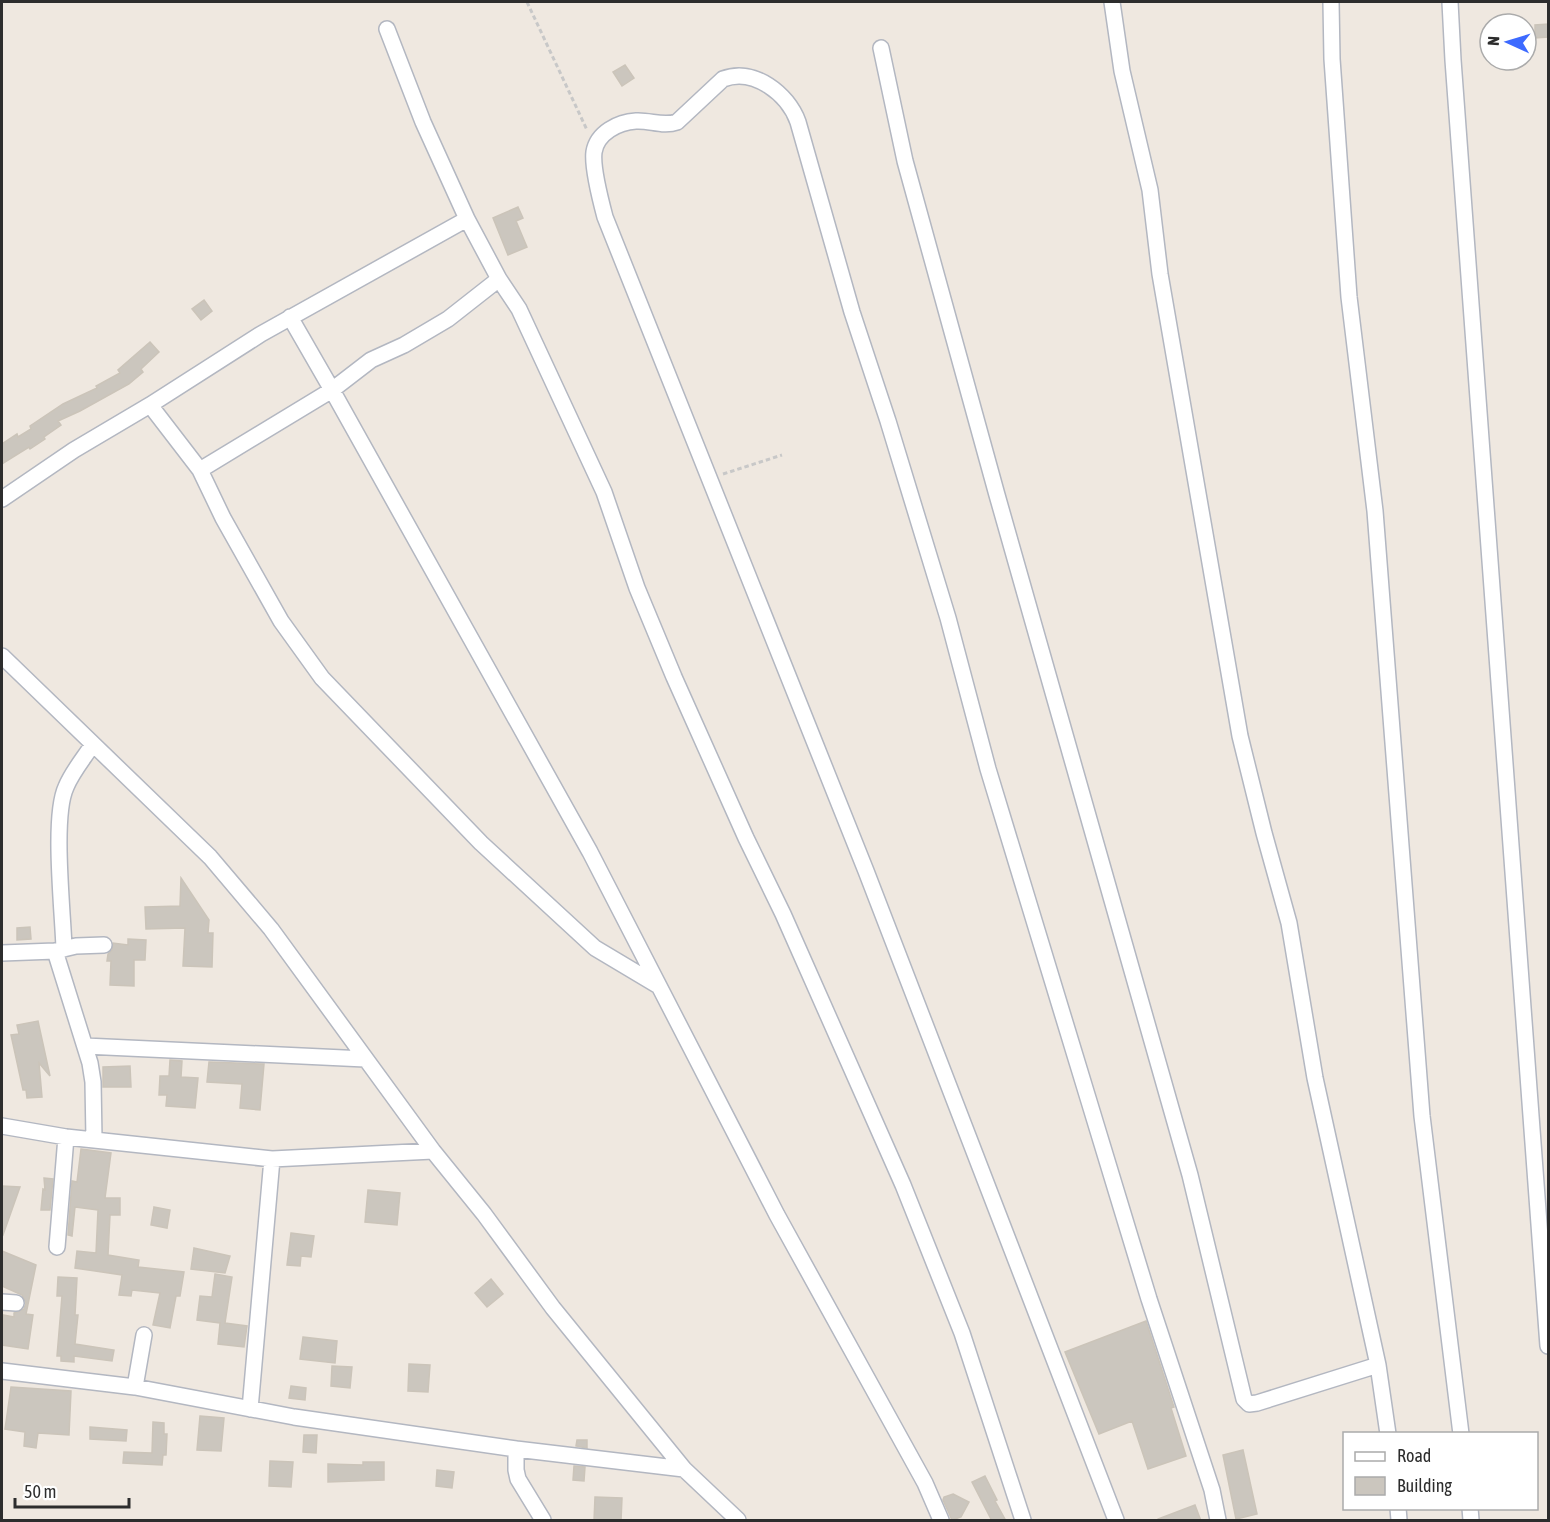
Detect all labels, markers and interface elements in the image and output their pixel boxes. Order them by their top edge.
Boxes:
north arrow [1478,12,1538,72]
text: N [1484,36,1502,46]
legend [1343,1432,1538,1510]
text: Road [1397,1445,1431,1466]
scale bar [15,1471,129,1509]
text: Building [1397,1475,1452,1496]
text: 50 m [24,1481,56,1502]

